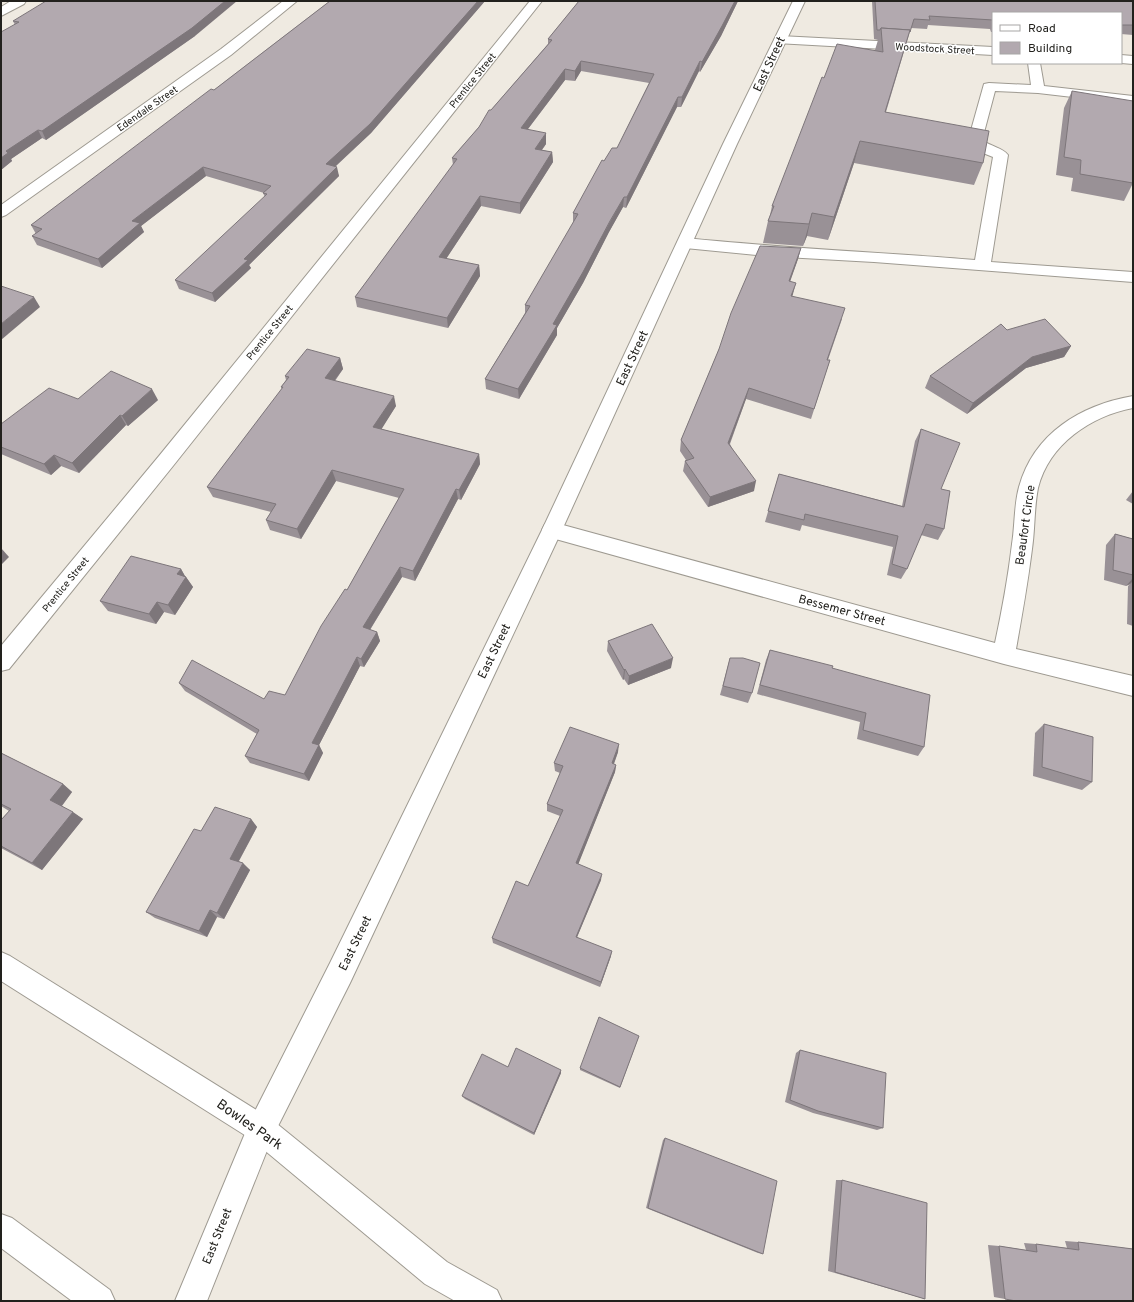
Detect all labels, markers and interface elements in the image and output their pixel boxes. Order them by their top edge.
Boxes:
legend [992,12,1122,64]
text: Road [1028,21,1056,37]
street label: East Street [750,34,790,95]
street label: Woodstock Street [895,41,975,58]
text: Building [1028,41,1072,57]
street label: Prentice Street [447,51,500,111]
street label: Edendale Street [115,83,181,135]
street label: Prentice Street [244,303,297,363]
street label: East Street [613,328,653,389]
street label: Beaufort Circle [1012,484,1040,566]
street label: Prentice Street [40,555,93,615]
street label: Bessemer Street [796,592,887,630]
street label: East Street [475,621,515,682]
street label: East Street [336,913,376,974]
street label: Bowles Park [213,1096,285,1154]
street label: East Street [199,1206,236,1267]

